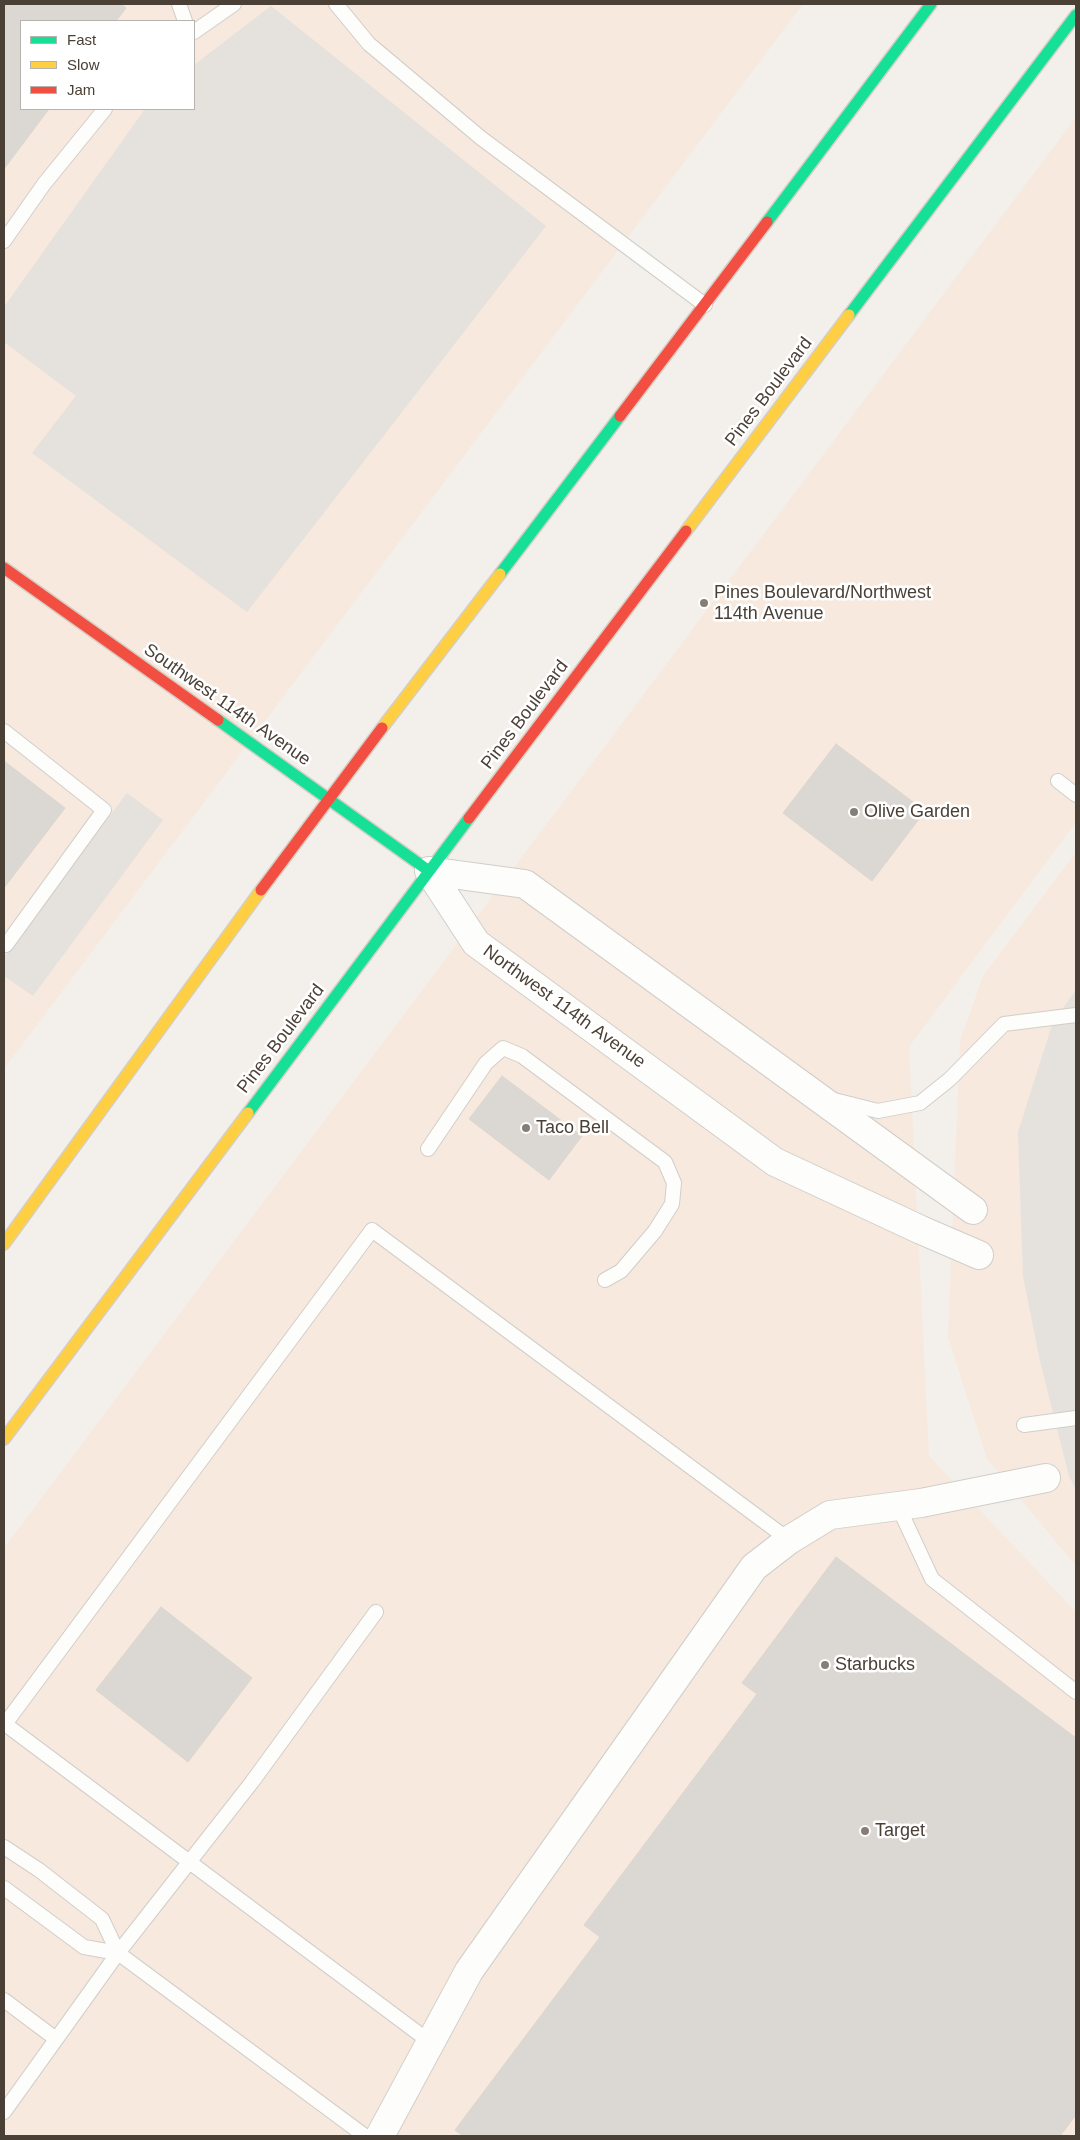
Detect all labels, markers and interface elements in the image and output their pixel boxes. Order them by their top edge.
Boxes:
legend [20,20,195,110]
text: Fast [67,31,96,48]
text: Slow [67,56,100,73]
text: Jam [67,81,95,98]
street label: Pines Boulevard [721,333,817,451]
place label: Pines Boulevard/Northwest 114th Avenue [714,582,931,624]
marker: Pines Boulevard/Northwest 114th Avenue [698,597,710,609]
street label: Southwest 114th Avenue [140,639,314,771]
street label: Pines Boulevard [477,656,573,774]
place label: Olive Garden [864,801,970,823]
marker: Olive Garden [848,806,860,818]
street label: Northwest 114th Avenue [479,941,649,1073]
street label: Pines Boulevard [233,980,329,1098]
place label: Taco Bell [536,1117,609,1139]
marker: Taco Bell [520,1122,532,1134]
place label: Starbucks [835,1654,915,1676]
marker: Starbucks [819,1659,831,1671]
place label: Target [875,1820,925,1842]
marker: Target [859,1825,871,1837]

